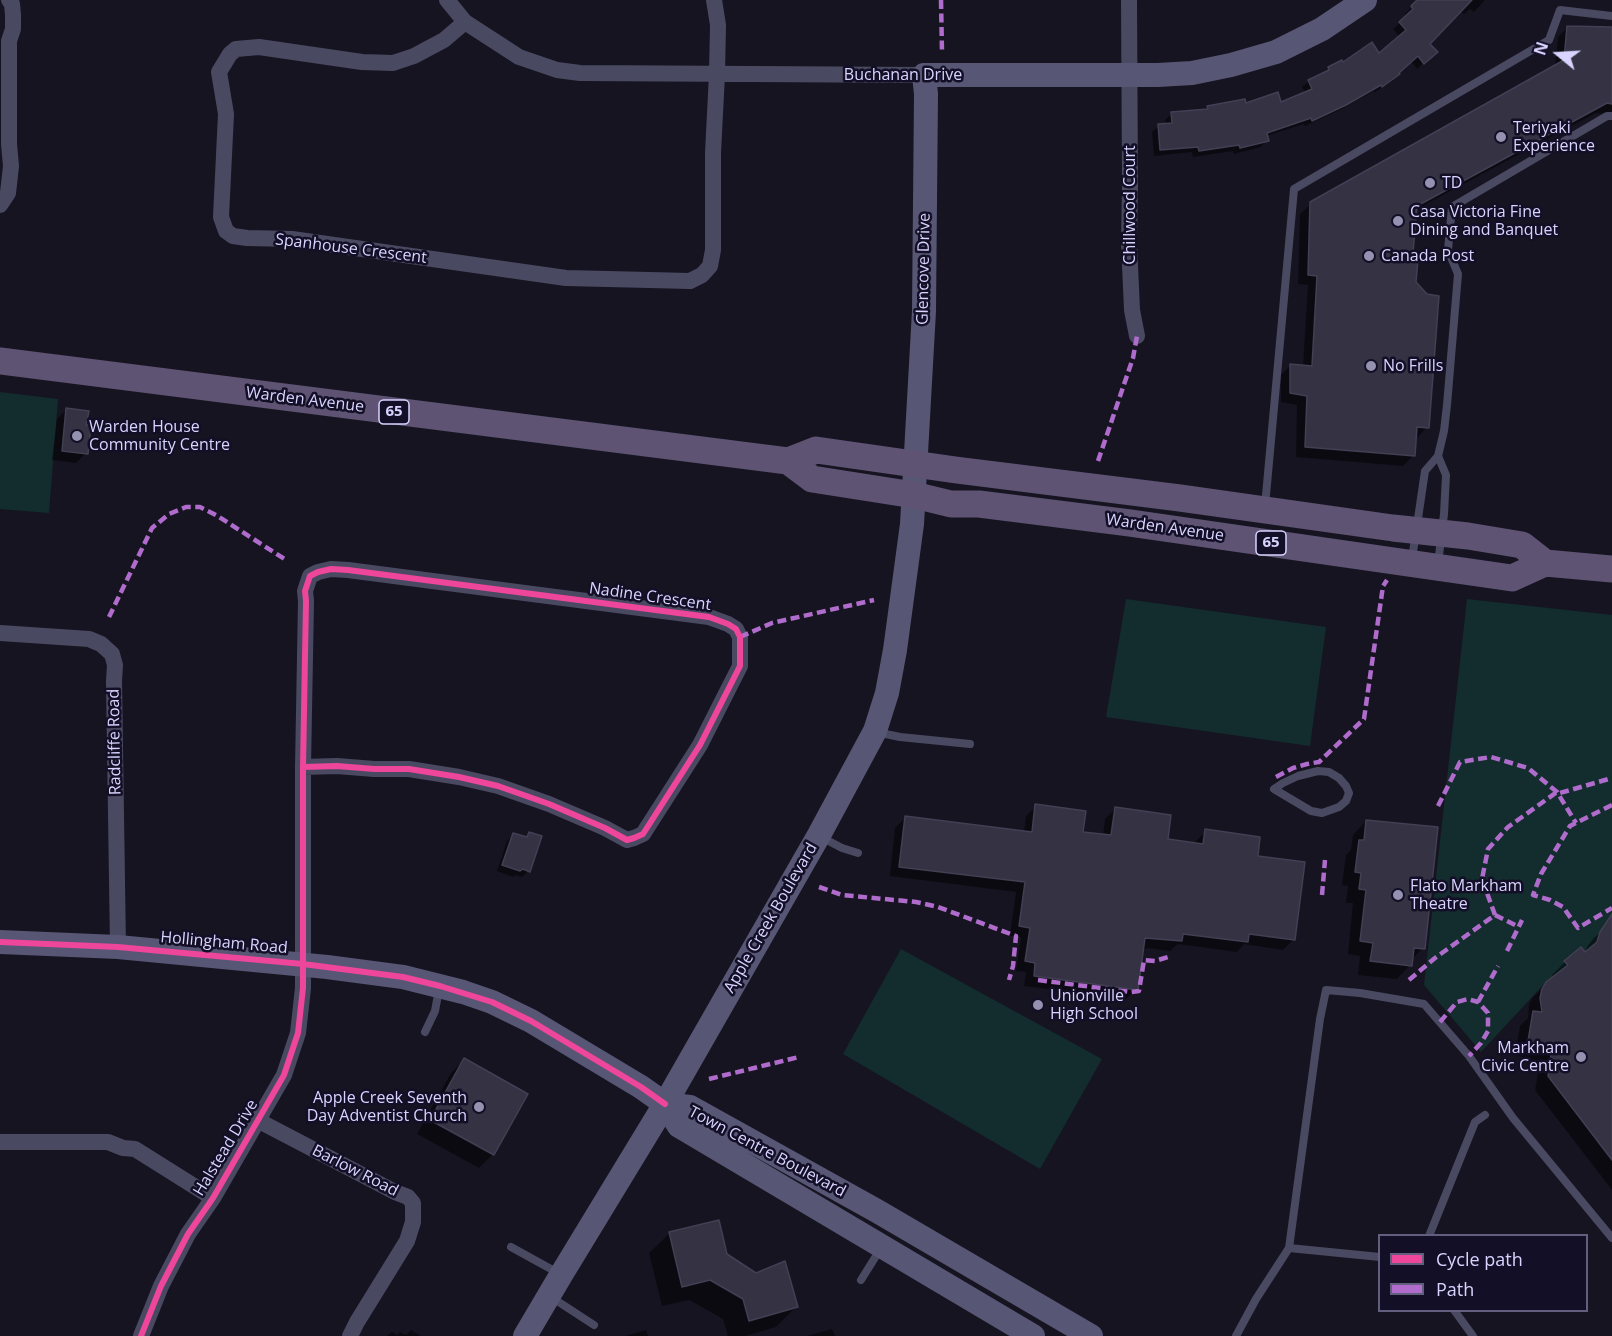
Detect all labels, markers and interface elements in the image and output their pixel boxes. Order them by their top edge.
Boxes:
north arrow [1528,24,1588,84]
text: N [1528,39,1553,58]
street label: Buchanan Drive [844,65,962,85]
place label: Teriyaki Experience [1513,118,1595,156]
marker: Teriyaki Experience [1494,130,1508,144]
street label: Chillwood Court [1120,145,1140,265]
place label: TD [1442,173,1462,193]
marker: TD [1423,176,1437,190]
place label: Casa Victoria Fine Dining and Banquet [1410,202,1558,240]
street label: Glencove Drive [913,213,935,325]
marker: Casa Victoria Fine Dining and Banquet [1391,214,1405,228]
street label: Spanhouse Crescent [274,230,428,268]
place label: Canada Post [1381,246,1474,266]
marker: Canada Post [1362,249,1376,263]
place label: No Frills [1383,356,1443,376]
marker: No Frills [1364,359,1378,373]
street label: Warden Avenue [245,383,365,417]
road number: 65 [379,400,409,424]
place label: Warden House Community Centre [89,417,230,455]
marker: Warden House Community Centre [70,429,84,443]
street label: Warden Avenue [1105,510,1225,546]
road number: 65 [1256,531,1286,555]
street label: Nadine Crescent [588,579,712,615]
street label: Radcliffe Road [104,689,126,795]
street label: Apple Creek Boulevard [720,840,822,996]
place label: Flato Markham Theatre [1410,876,1522,914]
marker: Flato Markham Theatre [1391,888,1405,902]
street label: Hollingham Road [159,928,289,958]
place label: Unionville High School [1050,986,1138,1024]
marker: Unionville High School [1031,998,1045,1012]
place label: Markham Civic Centre [1481,1038,1569,1076]
marker: Markham Civic Centre [1574,1050,1588,1064]
place label: Apple Creek Seventh Day Adventist Church [307,1088,467,1126]
street label: Halstead Drive [190,1096,262,1200]
marker: Apple Creek Seventh Day Adventist Church [472,1100,486,1114]
street label: Town Centre Boulevard [685,1102,849,1202]
street label: Barlow Road [309,1141,401,1201]
legend [1378,1234,1588,1312]
text: Cycle path [1436,1247,1523,1271]
text: Path [1436,1277,1474,1301]

